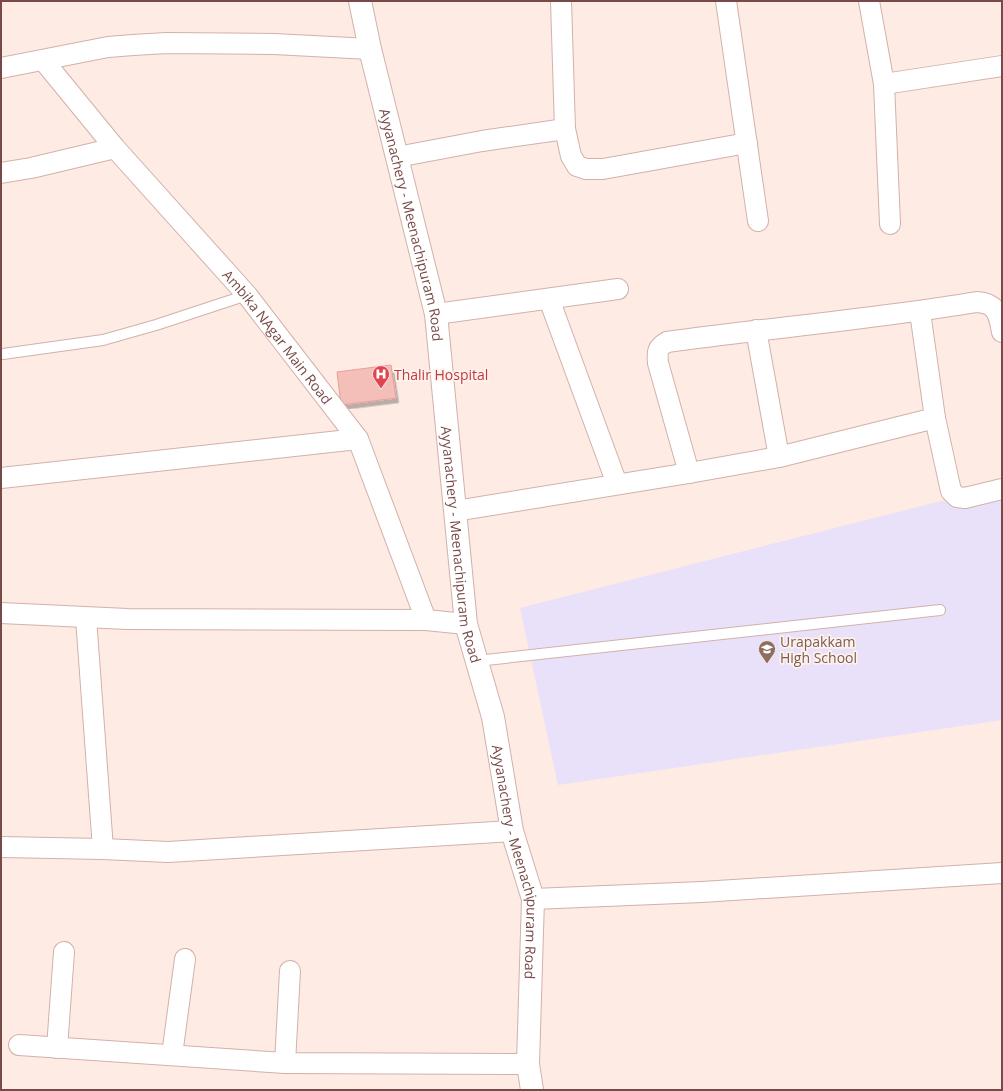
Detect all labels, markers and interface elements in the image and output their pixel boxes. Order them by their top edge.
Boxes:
street label: Ayyanachery - Meenachipuram Road [376,106,448,342]
street label: Ambika NAgar Main Road [219,265,337,408]
hospital icon: Thalir Hospital [371,364,391,389]
place label: Thalir Hospital [394,365,488,384]
street label: Ayyanachery - Meenachipuram Road [437,425,486,665]
place label: Urapakkam High School [780,632,857,667]
school or university icon: Urapakkam High School [757,639,777,664]
street label: Ayyanachery - Meenachipuram Road [488,743,543,980]

